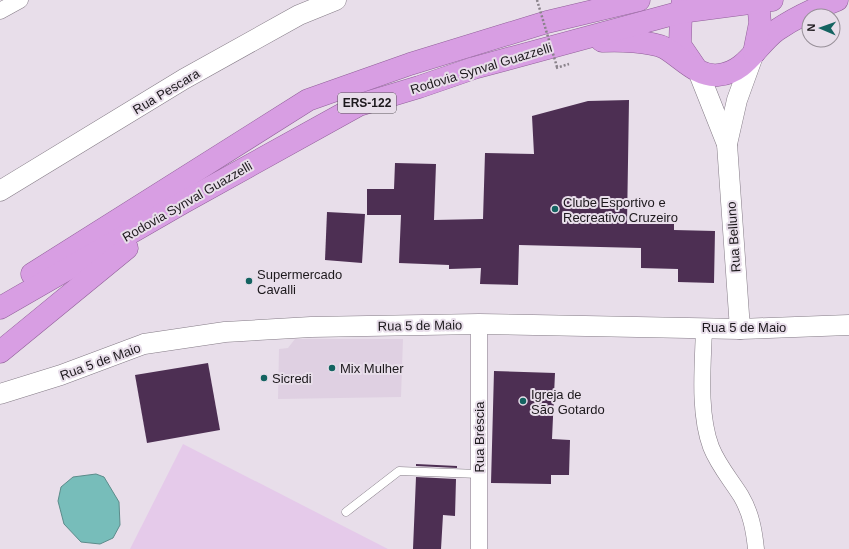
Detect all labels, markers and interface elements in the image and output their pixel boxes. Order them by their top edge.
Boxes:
north arrow [801,8,841,48]
text: N [805,23,817,32]
street label: Rodovia Synval Guazzelli [408,40,554,97]
street label: Rua Pescara [130,65,203,117]
road number: ERS-122 [338,93,396,113]
street label: Rodovia Synval Guazzelli [120,158,255,245]
place label: Clube Esportivo e Recreativo Cruzeiro [563,195,678,225]
street label: Rua Belluno [724,201,743,273]
marker: Clube Esportivo e Recreativo Cruzeiro [550,204,560,214]
place label: Supermercado Cavalli [257,267,342,297]
marker: Supermercado Cavalli [244,276,254,286]
street label: Rua 5 de Maio [378,317,462,334]
street label: Rua 5 de Maio [702,320,786,335]
street label: Rua 5 de Maio [58,340,142,383]
place label: Mix Mulher [340,361,404,376]
marker: Mix Mulher [327,363,337,373]
place label: Sicredi [272,371,312,386]
marker: Sicredi [259,373,269,383]
place label: Igreja de São Gotardo [531,387,605,417]
marker: Igreja de São Gotardo [518,396,528,406]
street label: Rua Bréscia [472,401,487,472]

